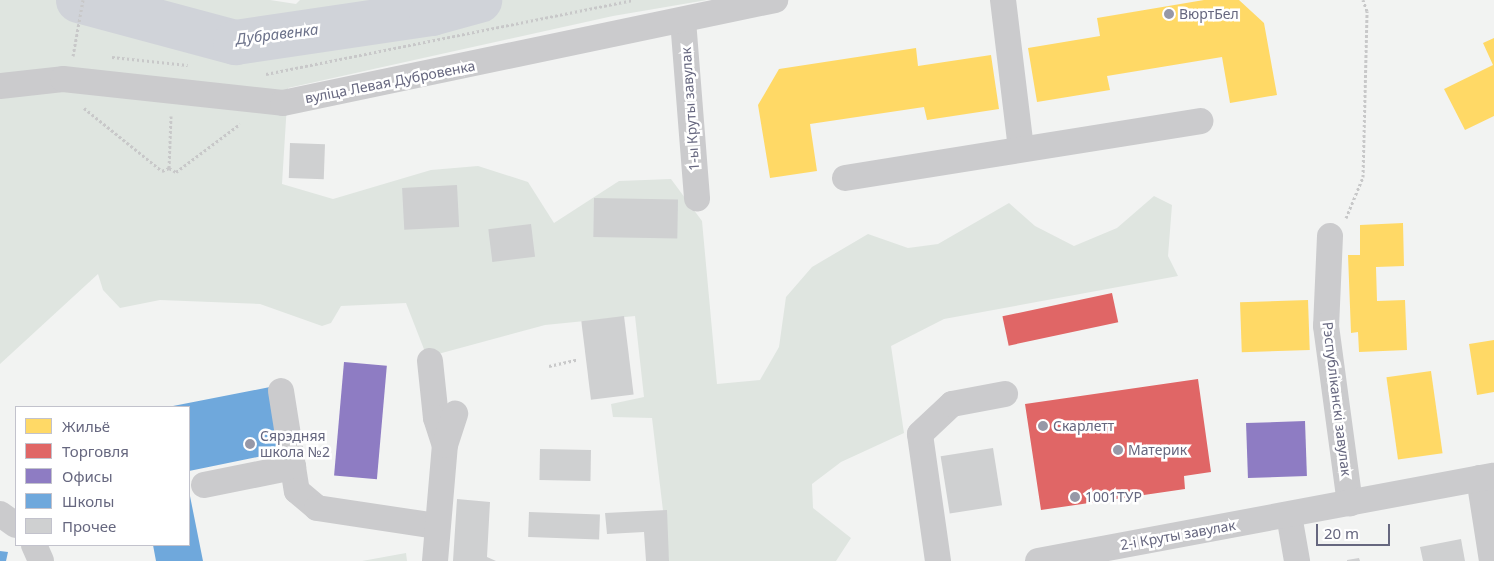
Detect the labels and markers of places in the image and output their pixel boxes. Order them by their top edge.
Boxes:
place label: ВюртБел [1179,6,1239,22]
marker: ВюртБел [1163,8,1175,20]
place label: Скарлетт [1053,418,1114,434]
marker: Скарлетт [1037,420,1049,432]
place label: Сярэдняя школа №2 [260,428,330,461]
marker: Сярэдняя школа №2 [244,438,256,450]
place label: Материк [1128,442,1187,458]
marker: Материк [1112,444,1124,456]
place label: 1001ТУР [1085,489,1142,505]
marker: 1001ТУР [1069,491,1081,503]

